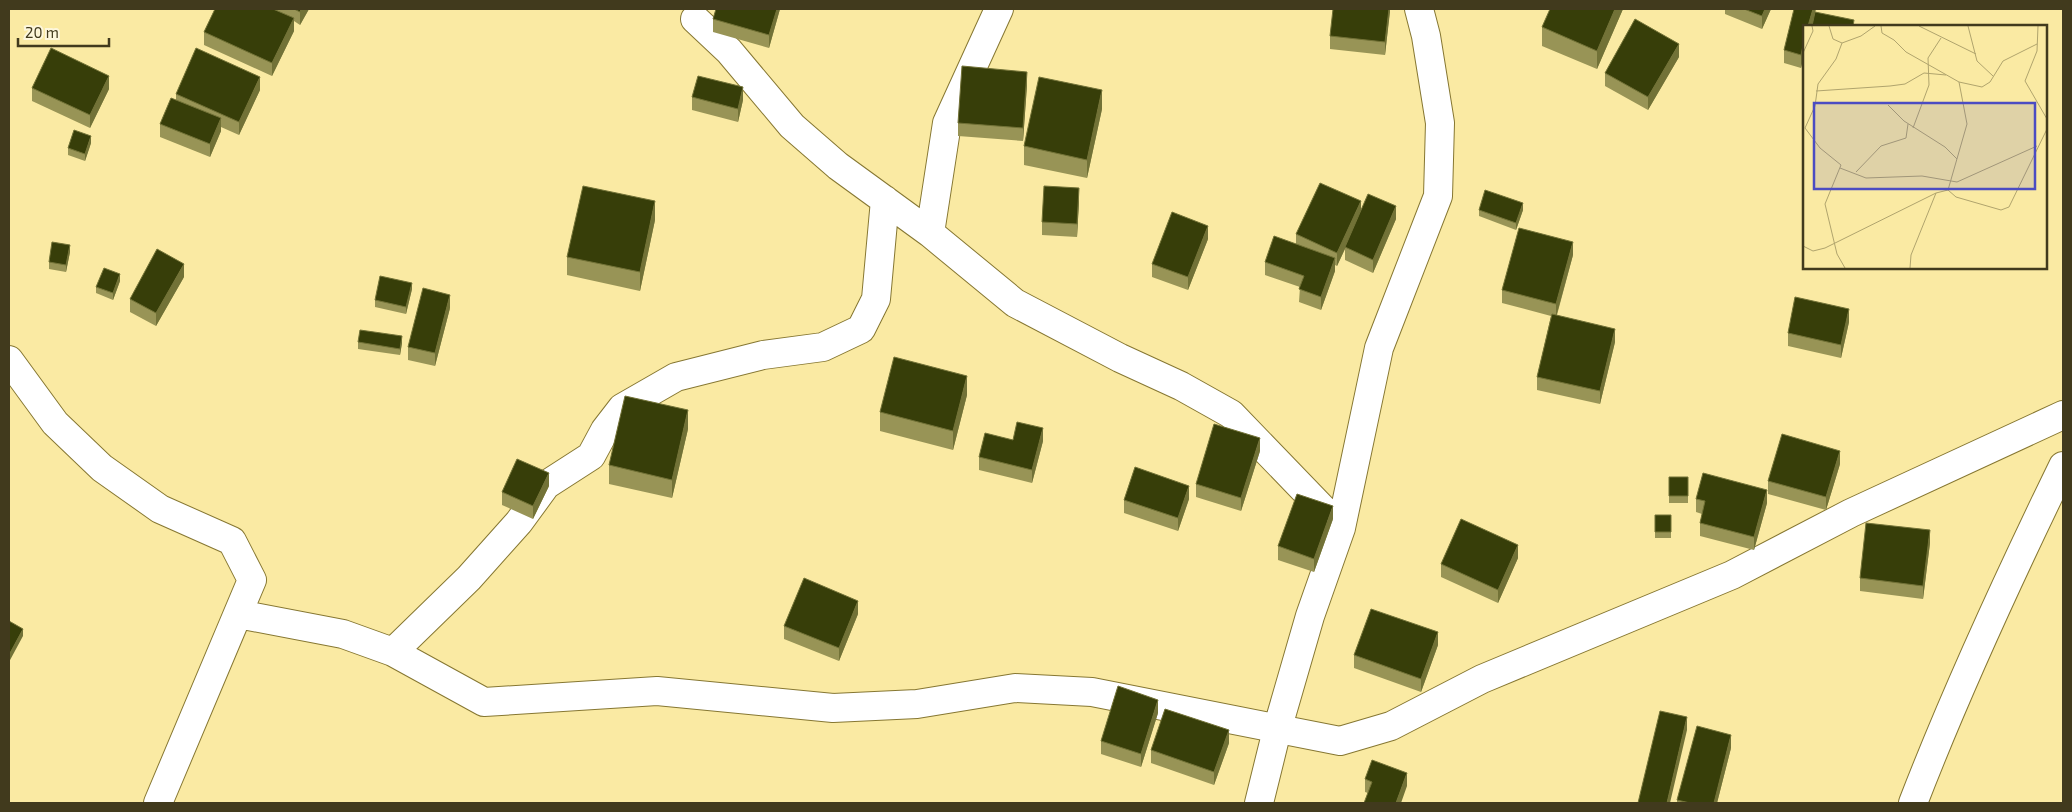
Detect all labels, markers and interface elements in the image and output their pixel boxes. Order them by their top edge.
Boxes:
scale bar [18,15,109,47]
text: 20 m [25,23,59,41]
inset map [1803,25,2047,269]

